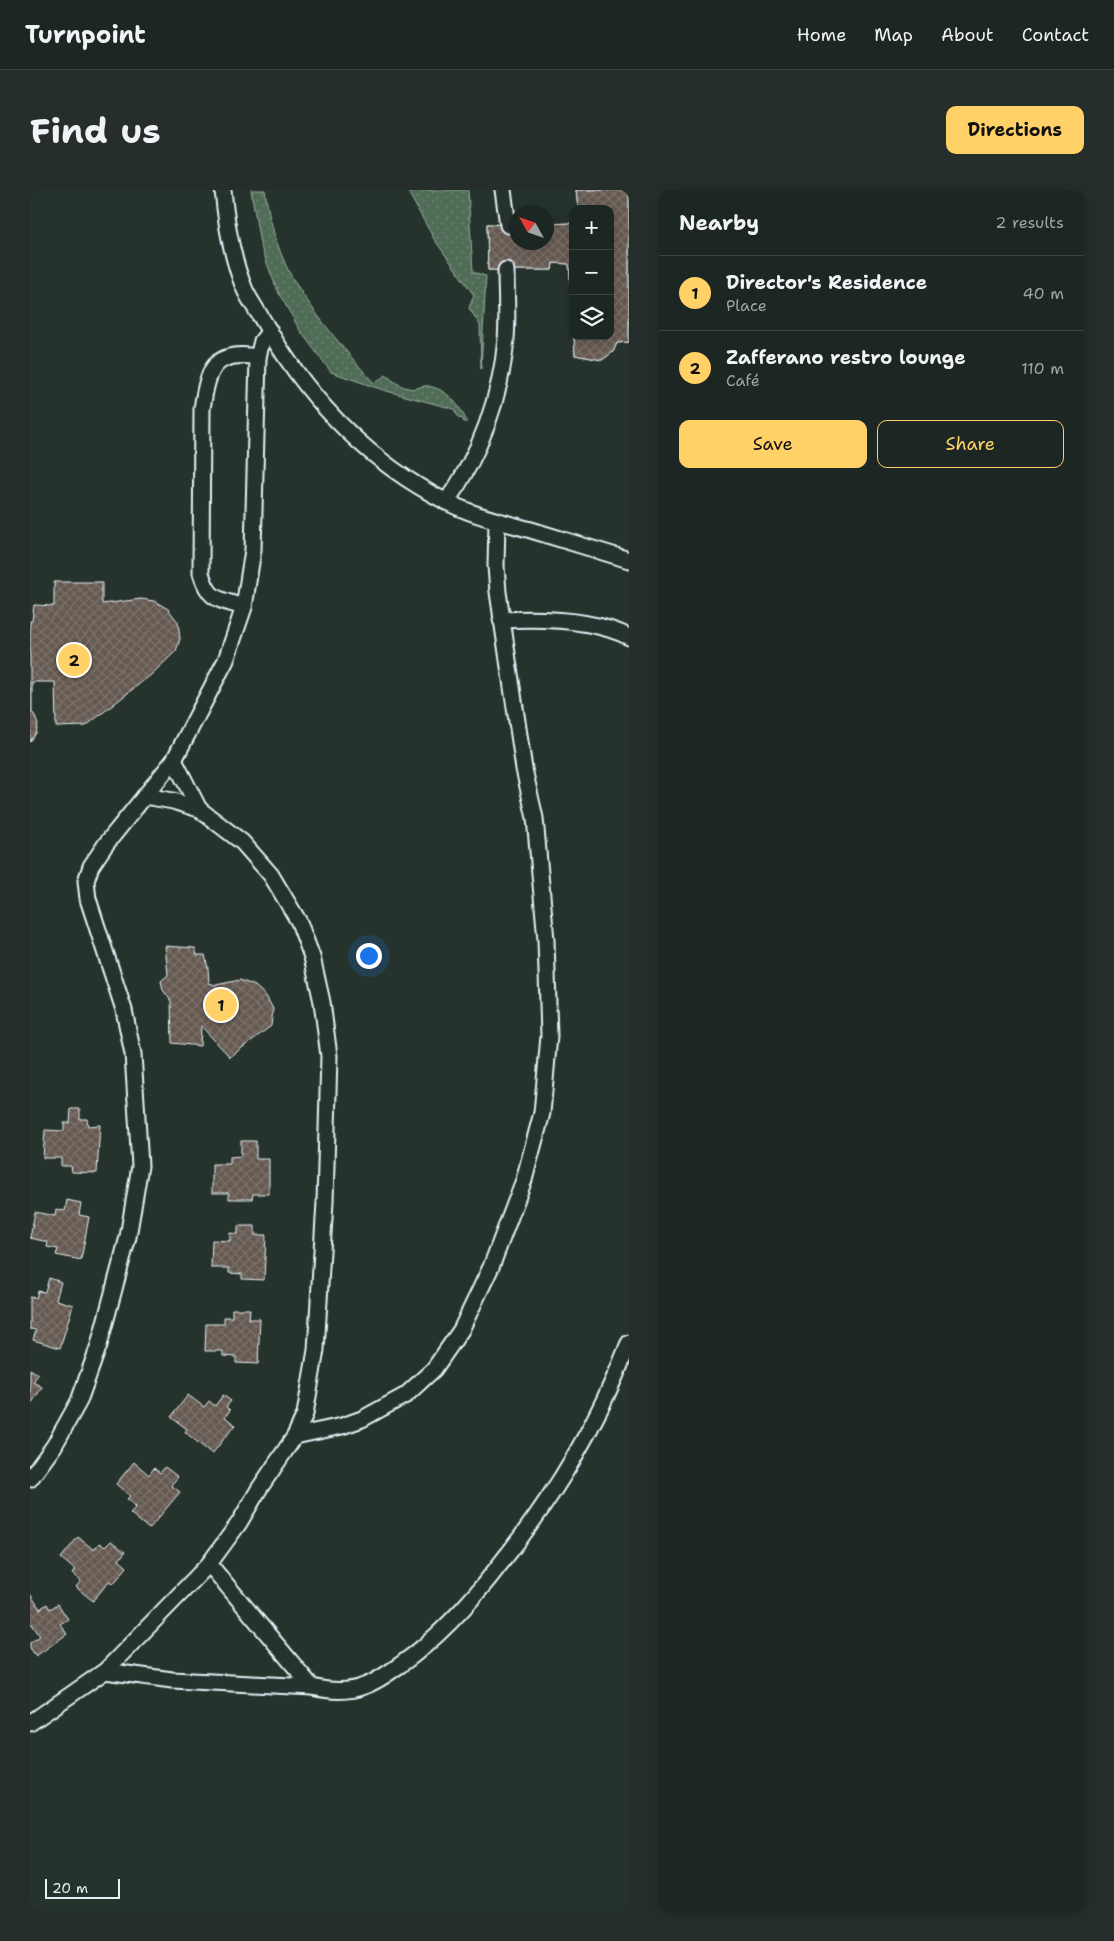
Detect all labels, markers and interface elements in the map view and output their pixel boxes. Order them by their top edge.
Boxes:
text: Turnpoint [25,19,146,51]
text: Home [797,23,846,47]
text: Map [874,23,913,47]
text: About [941,23,994,47]
text: Contact [1022,23,1089,47]
button: Directions [946,106,1084,154]
text: Find us [30,107,161,154]
north arrow [509,205,554,250]
map controls [569,205,614,340]
button: + [569,205,614,250]
text: Nearby [679,209,759,237]
text: 2 results [995,212,1064,233]
button: − [569,250,614,295]
text: Director's Residence [726,270,927,295]
text: 1 [691,283,699,304]
text: 40 m [1022,283,1064,304]
button: layers [569,295,614,340]
text: Place [726,295,767,316]
text: Zafferano restro lounge [726,345,966,370]
text: 2 [689,358,701,379]
text: 110 m [1021,358,1064,379]
text: Café [726,370,760,391]
button: Save [679,420,867,468]
button: Share [877,420,1064,468]
pin: 2 [58,641,90,679]
your location [356,943,382,969]
pin: 1 [205,986,237,1024]
scale bar [45,1876,120,1899]
text: 20 m [52,1879,88,1897]

